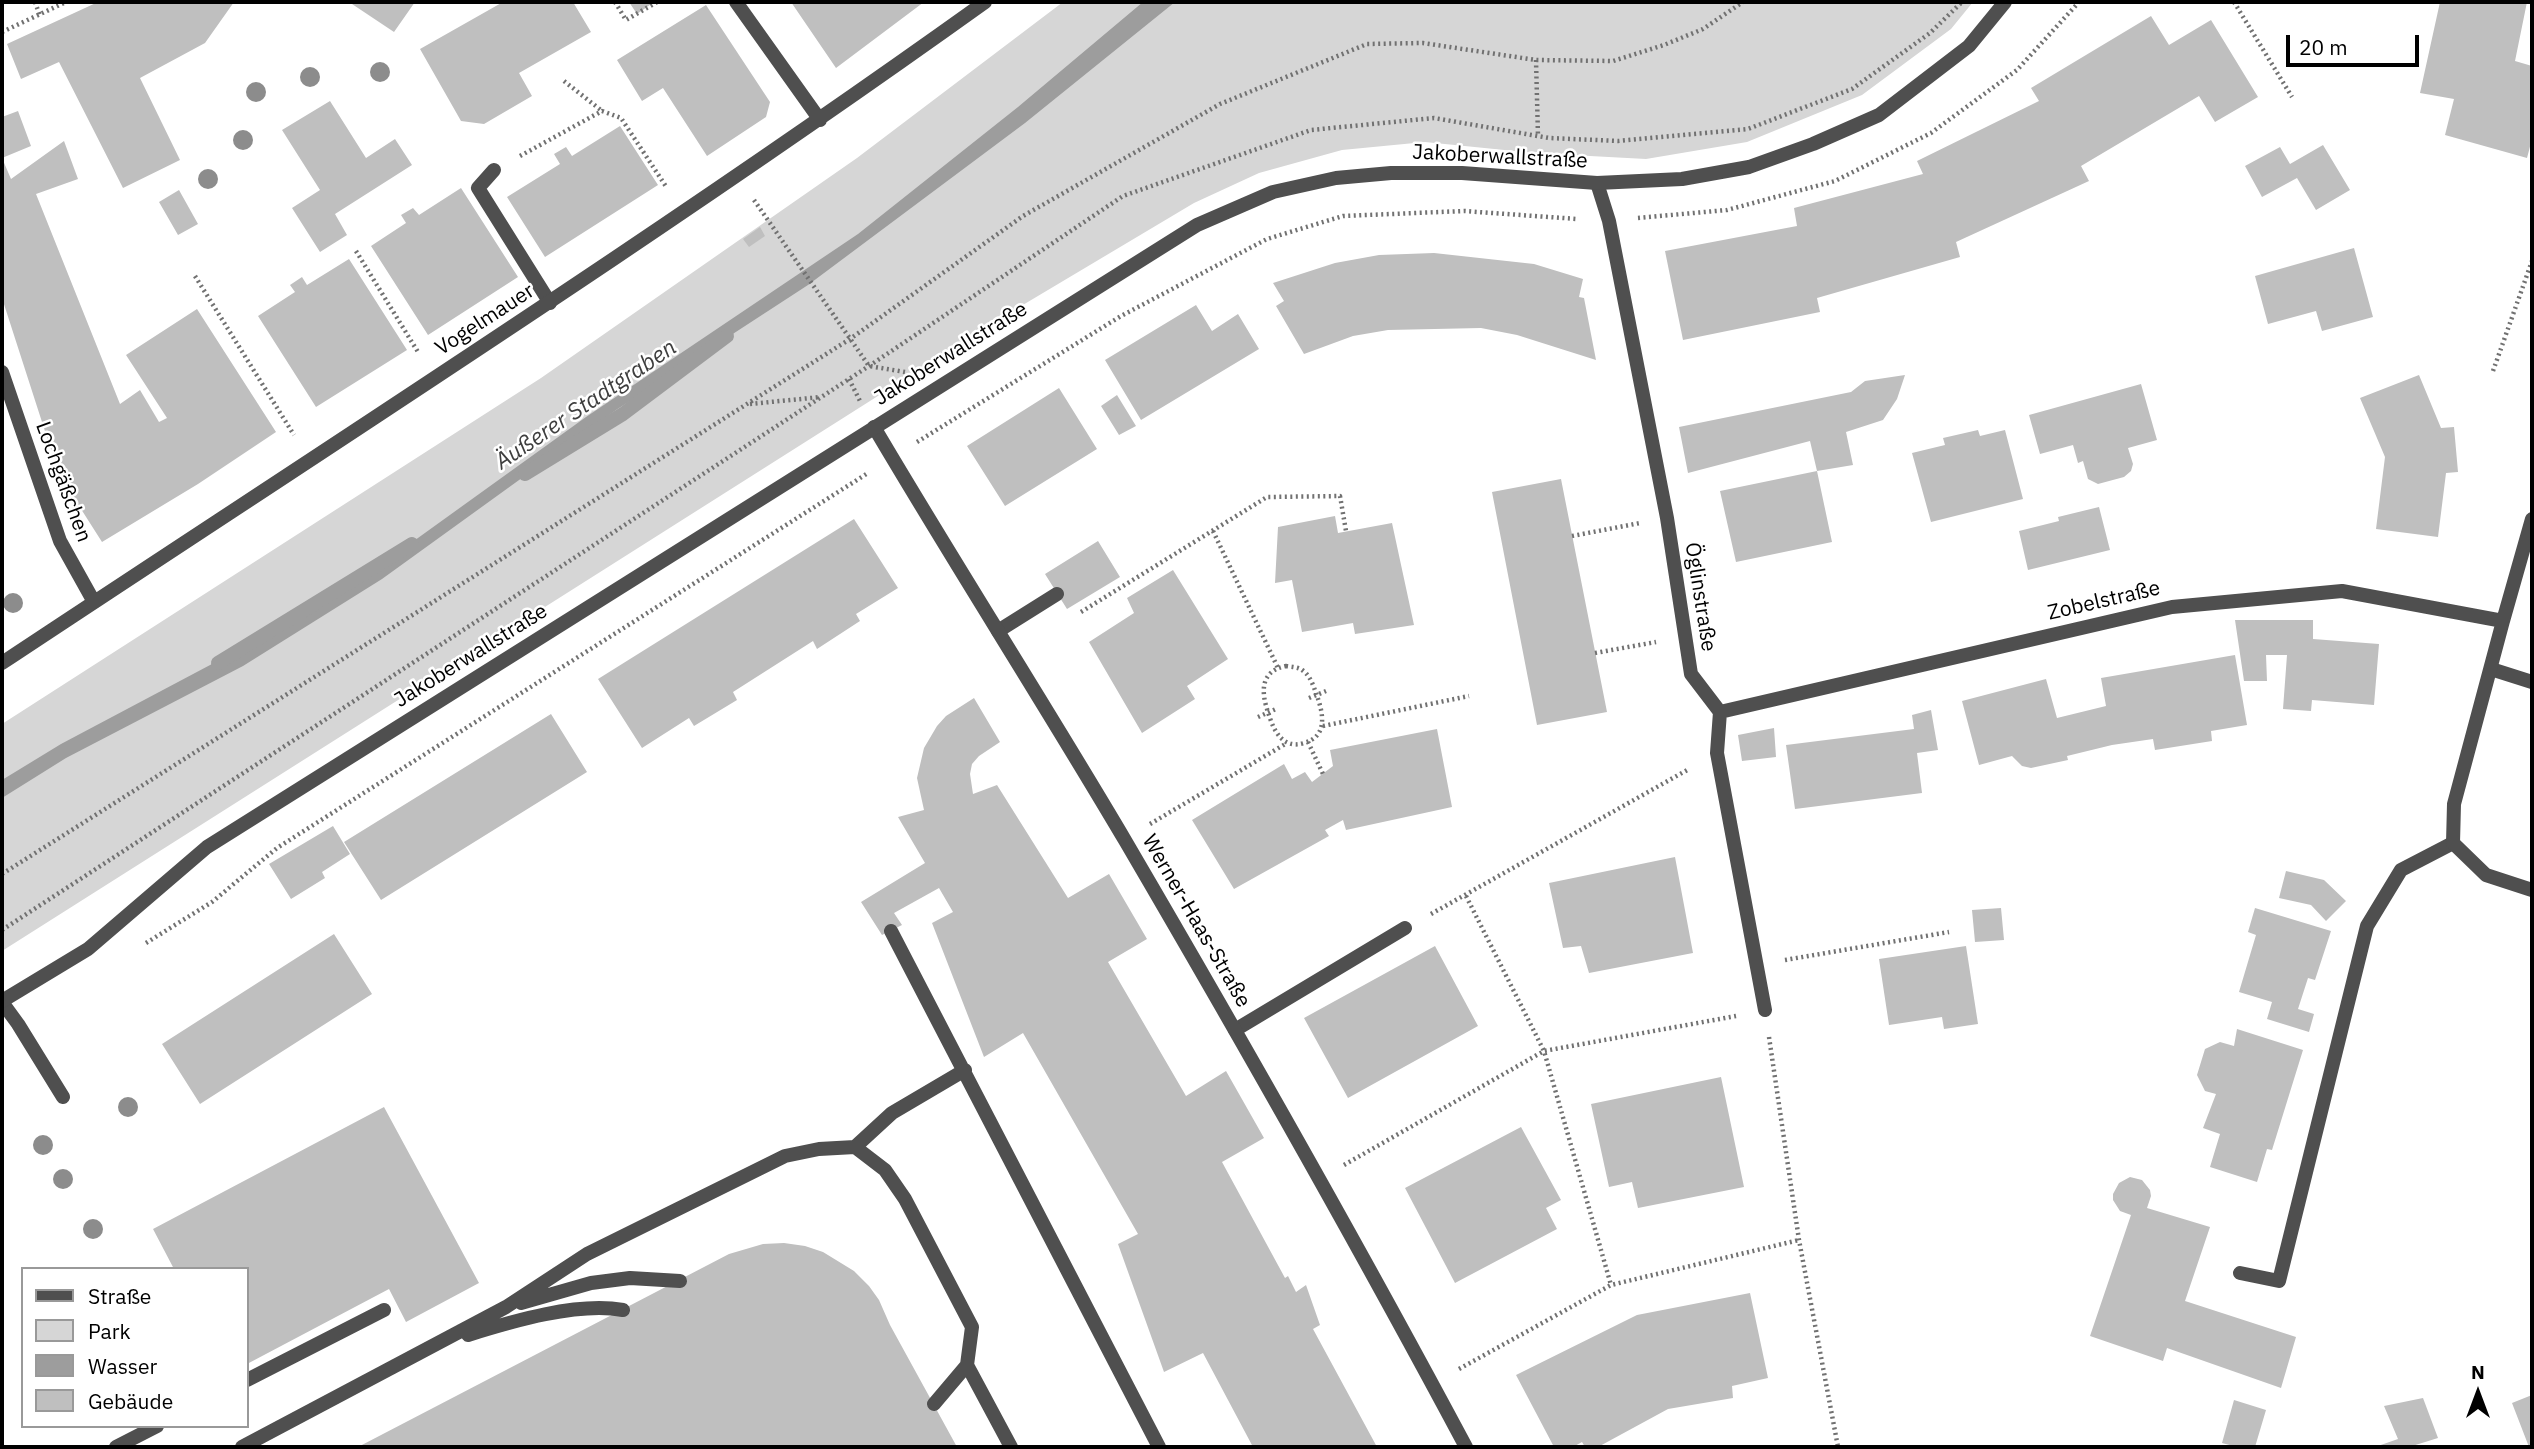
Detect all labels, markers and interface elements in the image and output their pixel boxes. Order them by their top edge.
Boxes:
scale bar [2289,21,2422,65]
text: 20 m [2299,33,2348,61]
street label: Jakoberwallstraße [1412,140,1588,174]
street label: Vogelmauer [431,279,539,361]
street label: Jakoberwallstraße [870,297,1032,411]
water label: Äußerer Stadtgraben [490,334,682,476]
street label: Lochgäßchen [30,418,96,546]
street label: Öglinstraße [1679,541,1721,653]
street label: Zobelstraße [2045,576,2163,626]
street label: Jakoberwallstraße [390,599,552,713]
street label: Werner-Haas-Straße [1136,830,1256,1012]
legend [21,1267,248,1428]
text: Straße [88,1282,151,1310]
text: Park [88,1317,131,1345]
text: Wasser [88,1352,157,1380]
north arrow [2443,1358,2513,1428]
text: N [2471,1360,2485,1384]
text: Gebäude [88,1387,173,1415]

